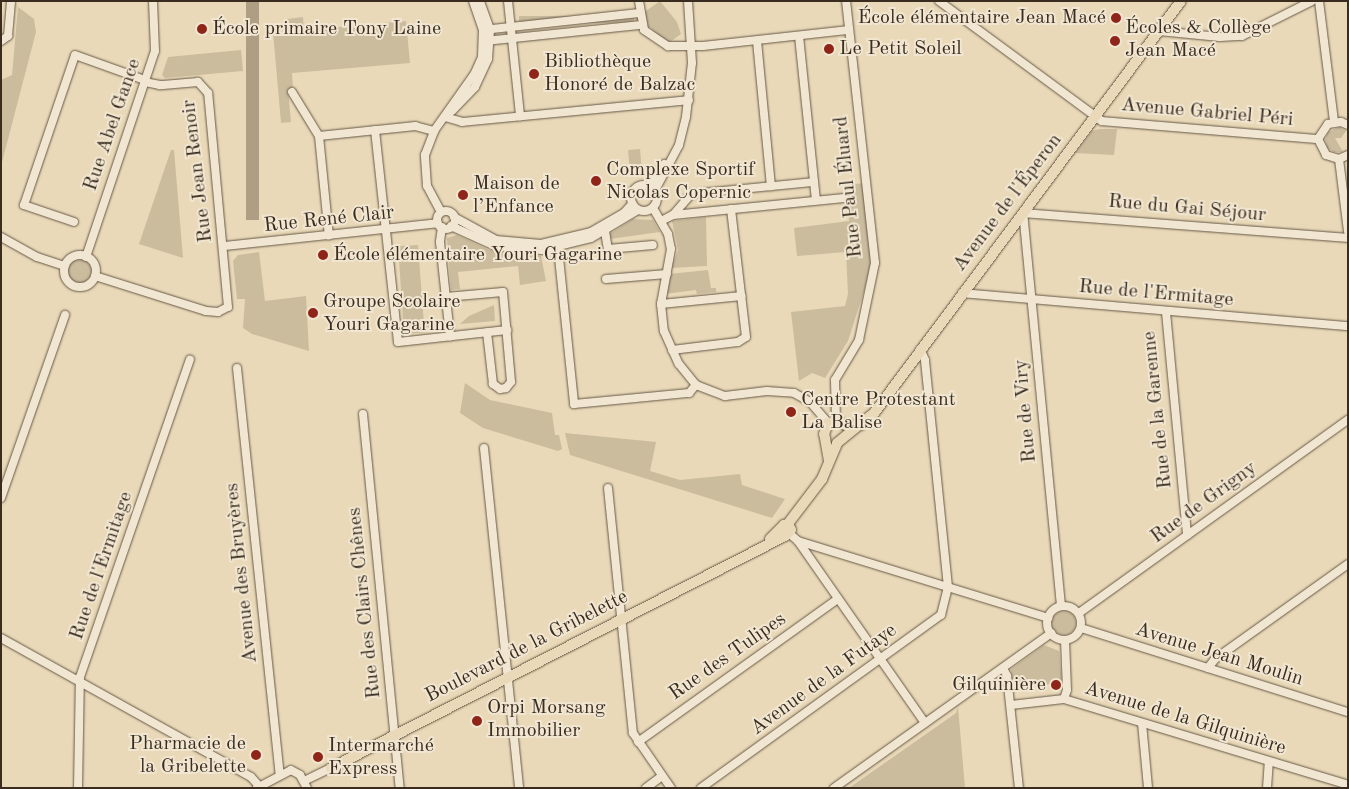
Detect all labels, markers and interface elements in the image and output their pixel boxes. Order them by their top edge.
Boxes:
place label: École élémentaire Jean Macé [858,6,1106,30]
marker: École élémentaire Jean Macé [1110,12,1122,24]
place label: École primaire Tony Laine [212,17,441,41]
place label: Écoles & Collège Jean Macé [1125,17,1271,64]
marker: École primaire Tony Laine [196,23,208,35]
marker: Écoles & Collège Jean Macé [1109,35,1121,47]
place label: Le Petit Soleil [839,37,962,61]
marker: Le Petit Soleil [823,43,835,55]
place label: Bibliothèque Honoré de Balzac [544,50,695,97]
street label: Rue Abel Gance [79,56,147,194]
marker: Bibliothèque Honoré de Balzac [528,68,540,80]
street label: Avenue Gabriel Péri [1120,94,1294,132]
street label: Rue Jean Renoir [177,98,219,244]
street label: Rue Paul Éluard [830,115,868,259]
street label: Avenue de l'Éperon [948,129,1068,277]
place label: Complexe Sportif Nicolas Copernic [606,158,755,205]
place label: Maison de l’Enfance [473,172,560,219]
marker: Complexe Sportif Nicolas Copernic [590,175,602,187]
marker: Maison de l’Enfance [457,189,469,201]
street label: Rue du Gai Séjour [1107,190,1267,228]
street label: Rue René Clair [263,201,395,239]
place label: École élémentaire Youri Gagarine [333,243,622,267]
marker: École élémentaire Youri Gagarine [317,249,329,261]
street label: Rue de l'Ermitage [1078,275,1234,313]
place label: Groupe Scolaire Youri Gagarine [323,290,460,337]
marker: Groupe Scolaire Youri Gagarine [307,307,319,319]
street label: Rue de la Garenne [1138,330,1178,490]
street label: Rue de Viry [1010,358,1042,464]
place label: Centre Protestant La Balise [801,389,956,436]
marker: Centre Protestant La Balise [785,406,797,418]
street label: Rue de Grigny [1146,456,1262,550]
street label: Avenue des Bruyères [221,482,263,664]
street label: Rue de l'Ermitage [65,489,139,643]
street label: Rue des Clairs Chênes [343,506,387,700]
street label: Boulevard de la Gribelette [422,585,632,709]
street label: Rue des Tulipes [665,608,791,706]
street label: Avenue Jean Moulin [1132,618,1306,692]
street label: Avenue de la Futaye [746,619,902,741]
place label: Gilquinière [952,673,1046,697]
street label: Avenue de la Gilquinière [1081,677,1289,761]
marker: Gilquinière [1050,679,1062,691]
place label: Orpi Morsang Immobilier [487,697,606,744]
marker: Orpi Morsang Immobilier [471,715,483,727]
place label: Pharmacie de la Gribelette [129,732,246,779]
place label: Intermarché Express [328,734,434,781]
marker: Pharmacie de la Gribelette [250,749,262,761]
marker: Intermarché Express [312,751,324,763]

